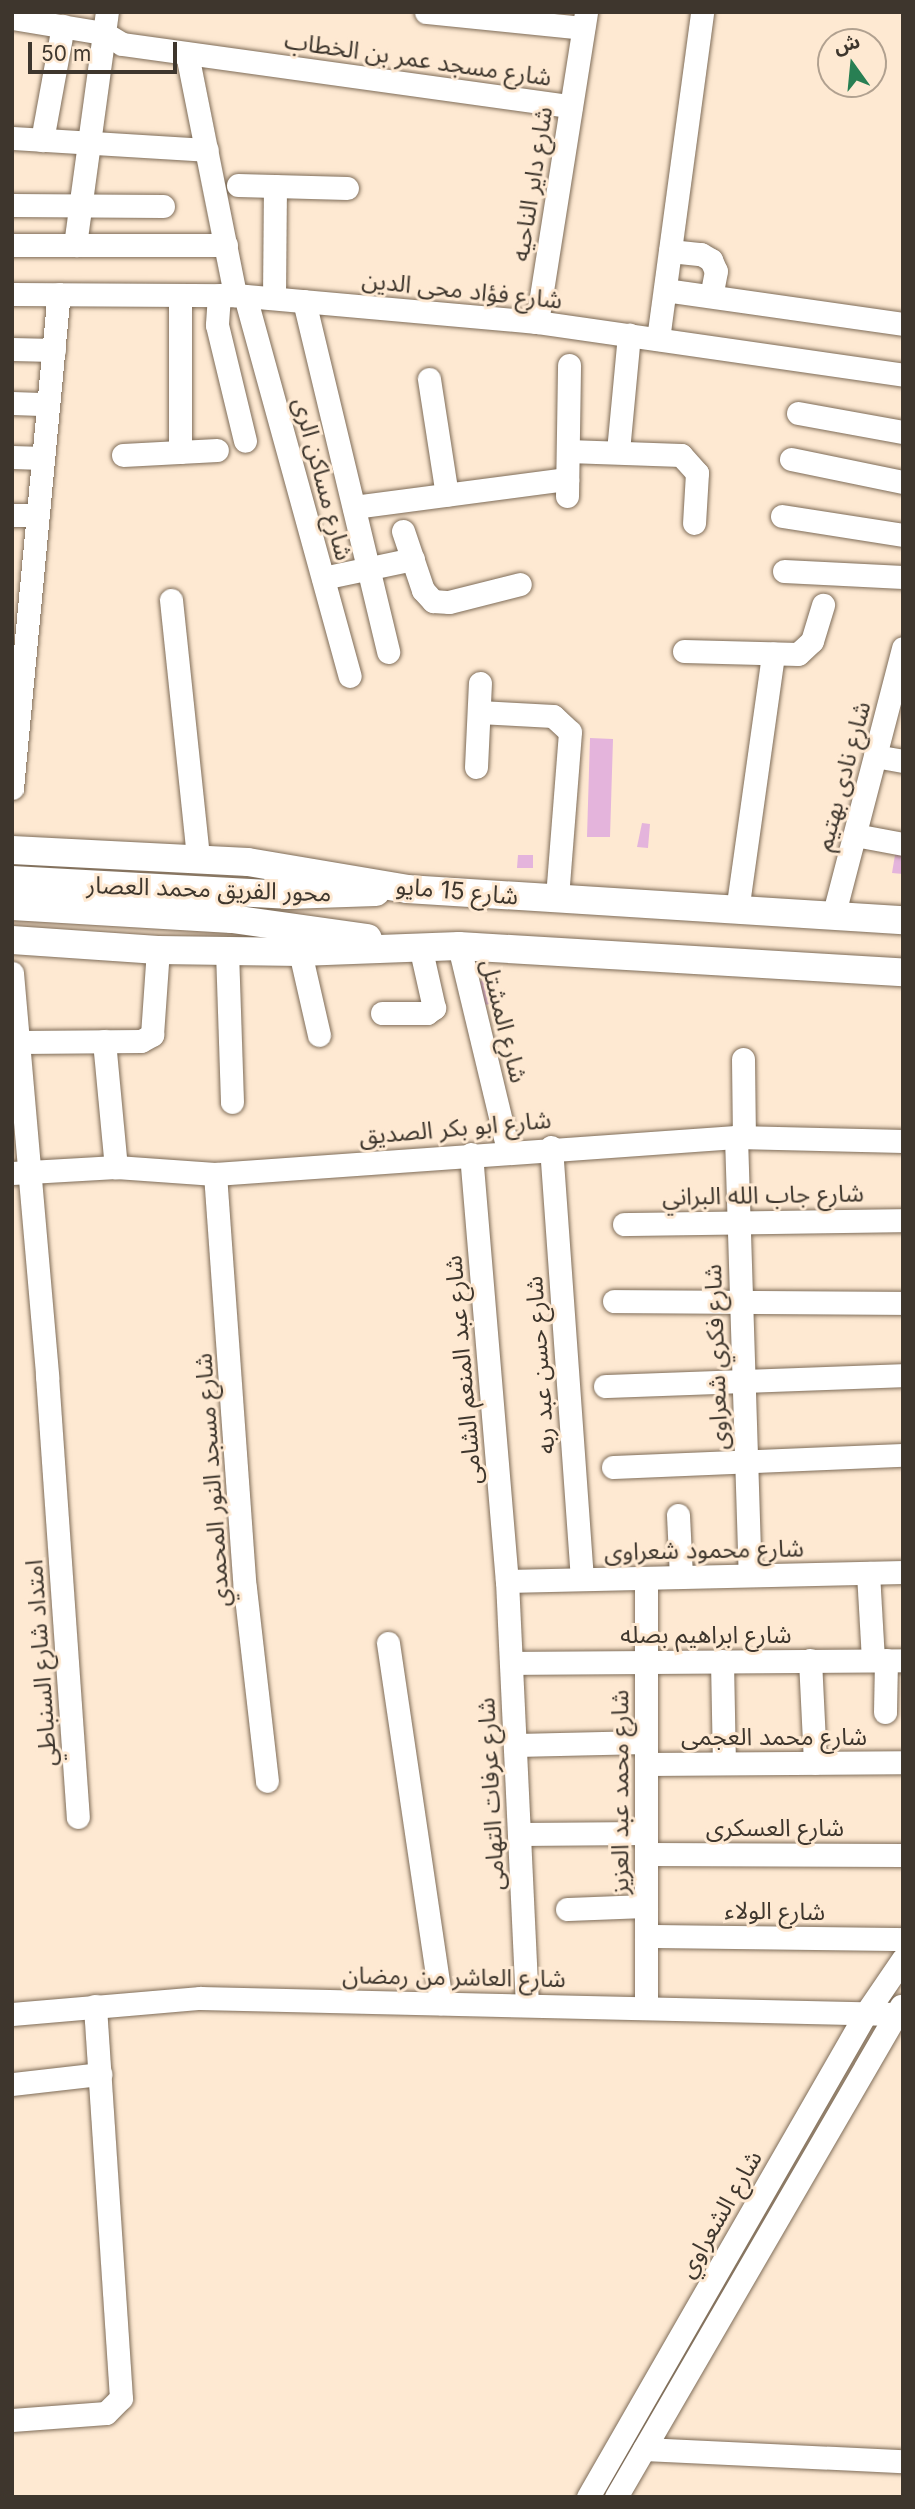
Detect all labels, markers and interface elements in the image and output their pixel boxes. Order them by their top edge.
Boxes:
street label: شارع مسجد عمر بن الخطاب [283,26,553,92]
scale bar [32,28,180,72]
north arrow [817,28,887,98]
text: ش [831,30,863,59]
text: 50 m [41,41,91,66]
street label: شارع داير الناحيه [506,105,558,263]
street label: شارع فؤاد محى الدين [360,265,564,315]
street label: شارع مساكن الرى [287,394,359,564]
street label: شارع نادى بهتيم [809,698,877,854]
street label: محور الفريق محمد العصار [86,870,332,908]
street label: شارع 15 مايو [395,871,519,911]
street label: شارع المشتل [475,956,533,1086]
street label: شارع ابو بكر الصديق [358,1105,552,1151]
street label: شارع جاب الله البراني [662,1179,864,1211]
street label: شارع عبد المنعم الشامى [439,1254,487,1486]
street label: شارع فكري شعراوى [698,1264,734,1450]
street label: شارع حسن عبد ربه [519,1275,561,1455]
street label: شارع مسجد النور المحمدي [189,1352,235,1608]
street label: شارع محمود شعراوى [604,1534,804,1566]
street label: امتداد شارع السنباطي [19,1559,63,1767]
street label: شارع ابراهيم بصله [620,1621,792,1649]
street label: شارع محمد عبد العزيز [606,1690,634,1894]
street label: شارع عرفات التهامى [472,1697,510,1891]
street label: شارع محمد العجمى [681,1723,867,1751]
street label: شارع العسكرى [706,1814,844,1842]
street label: شارع الولاء [724,1896,826,1926]
street label: شارع العاشر من رمضان [342,1961,566,1993]
street label: شارع الشعراوي [672,2145,768,2283]

